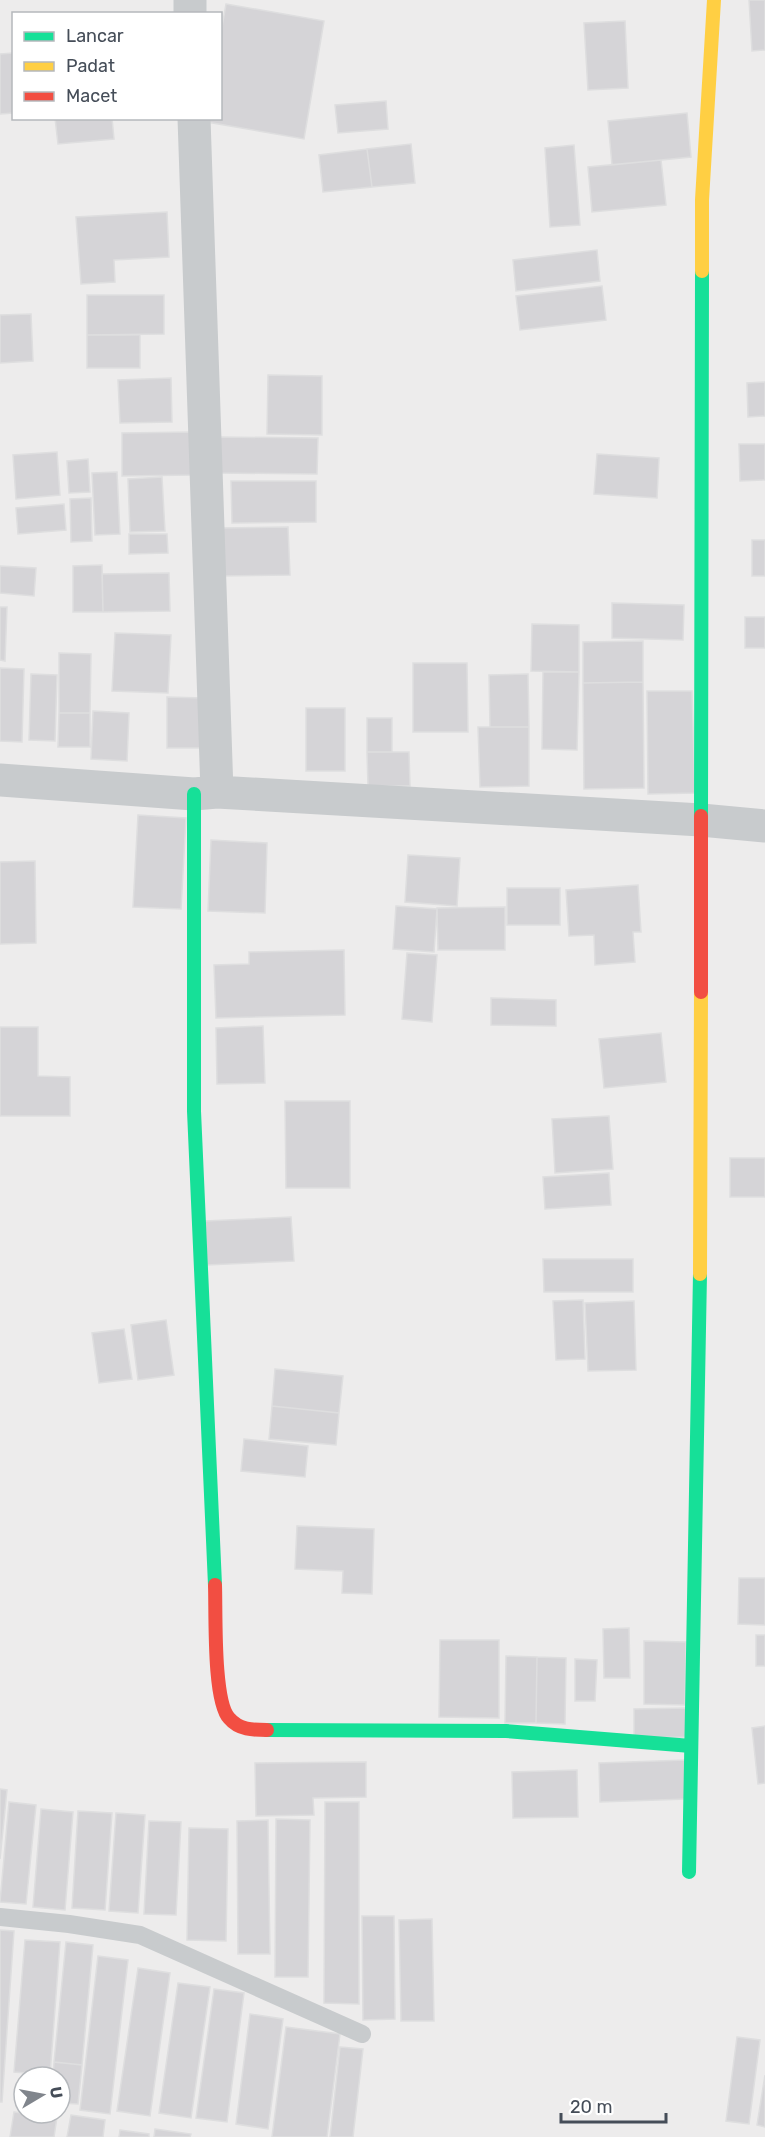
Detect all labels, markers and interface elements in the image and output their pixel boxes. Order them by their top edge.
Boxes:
legend [12,12,222,120]
text: Lancar [66,25,124,47]
text: Padat [66,55,115,77]
text: Macet [66,85,117,107]
north arrow [12,2065,72,2125]
text: U [46,2085,67,2100]
scale bar [561,2086,666,2124]
text: 20 m [570,2096,612,2118]

